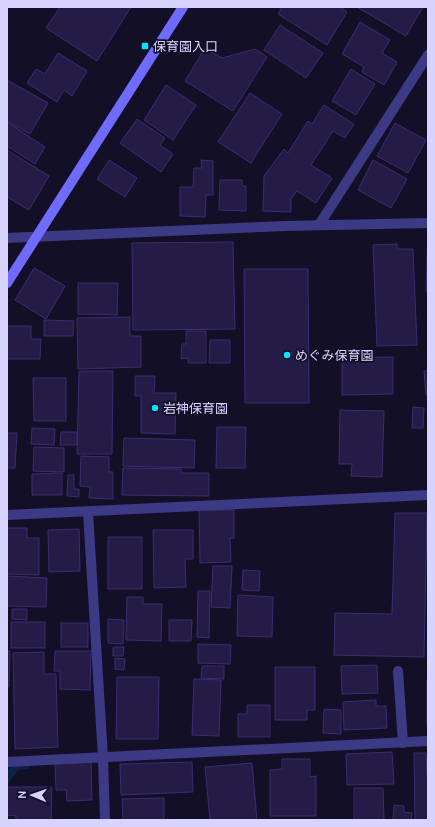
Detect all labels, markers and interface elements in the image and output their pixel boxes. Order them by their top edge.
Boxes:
place label: 保育園入口 [153,39,218,53]
marker: 保育園入口 [140,41,150,51]
place label: めぐみ保育園 [295,348,373,362]
marker: めぐみ保育園 [282,350,292,360]
place label: 岩神保育園 [163,401,228,415]
marker: 岩神保育園 [150,403,160,413]
north arrow [12,775,52,815]
text: N [16,790,28,799]

